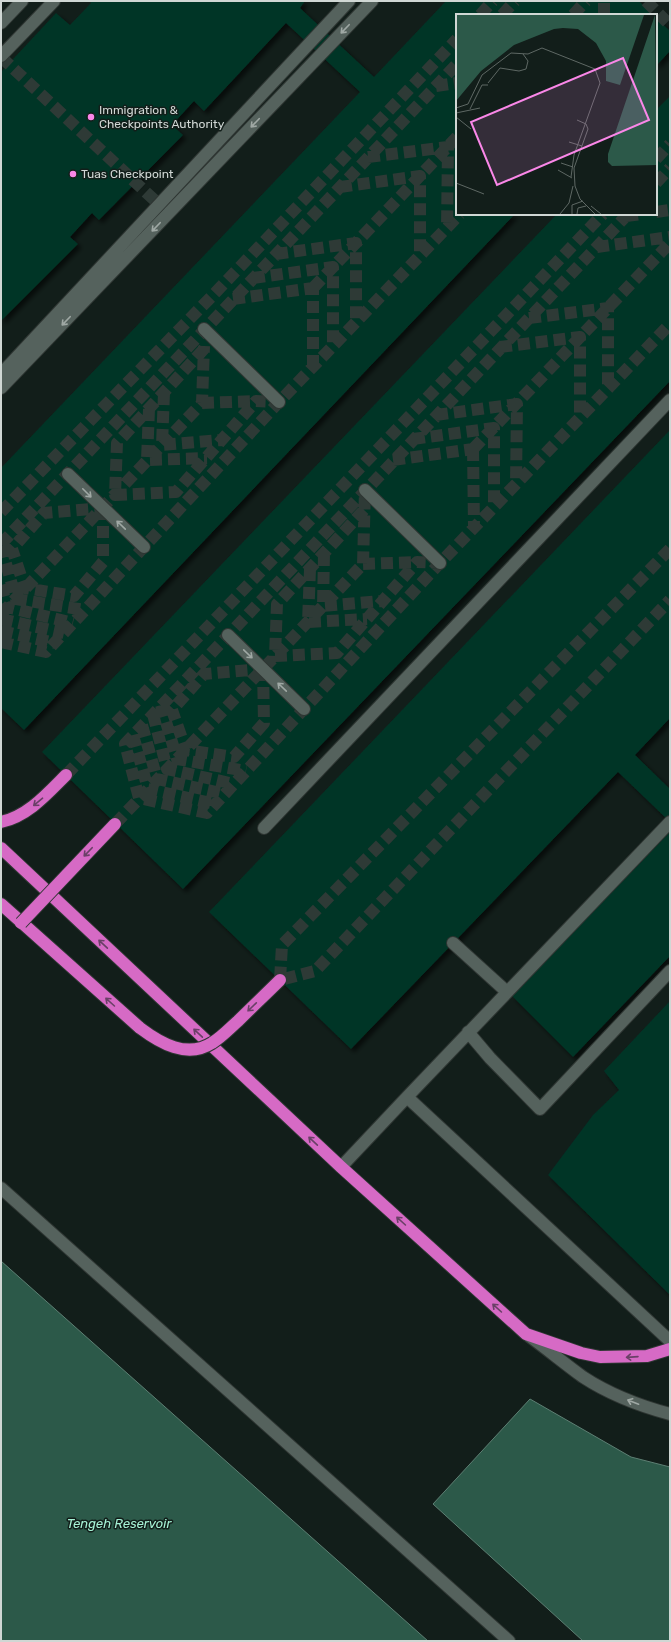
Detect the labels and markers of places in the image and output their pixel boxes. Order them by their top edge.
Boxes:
place label: Immigration & Checkpoints Authority [99,103,225,131]
marker: Immigration & Checkpoints Authority [86,112,96,122]
place label: Tuas Checkpoint [81,167,174,181]
marker: Tuas Checkpoint [68,169,78,179]

